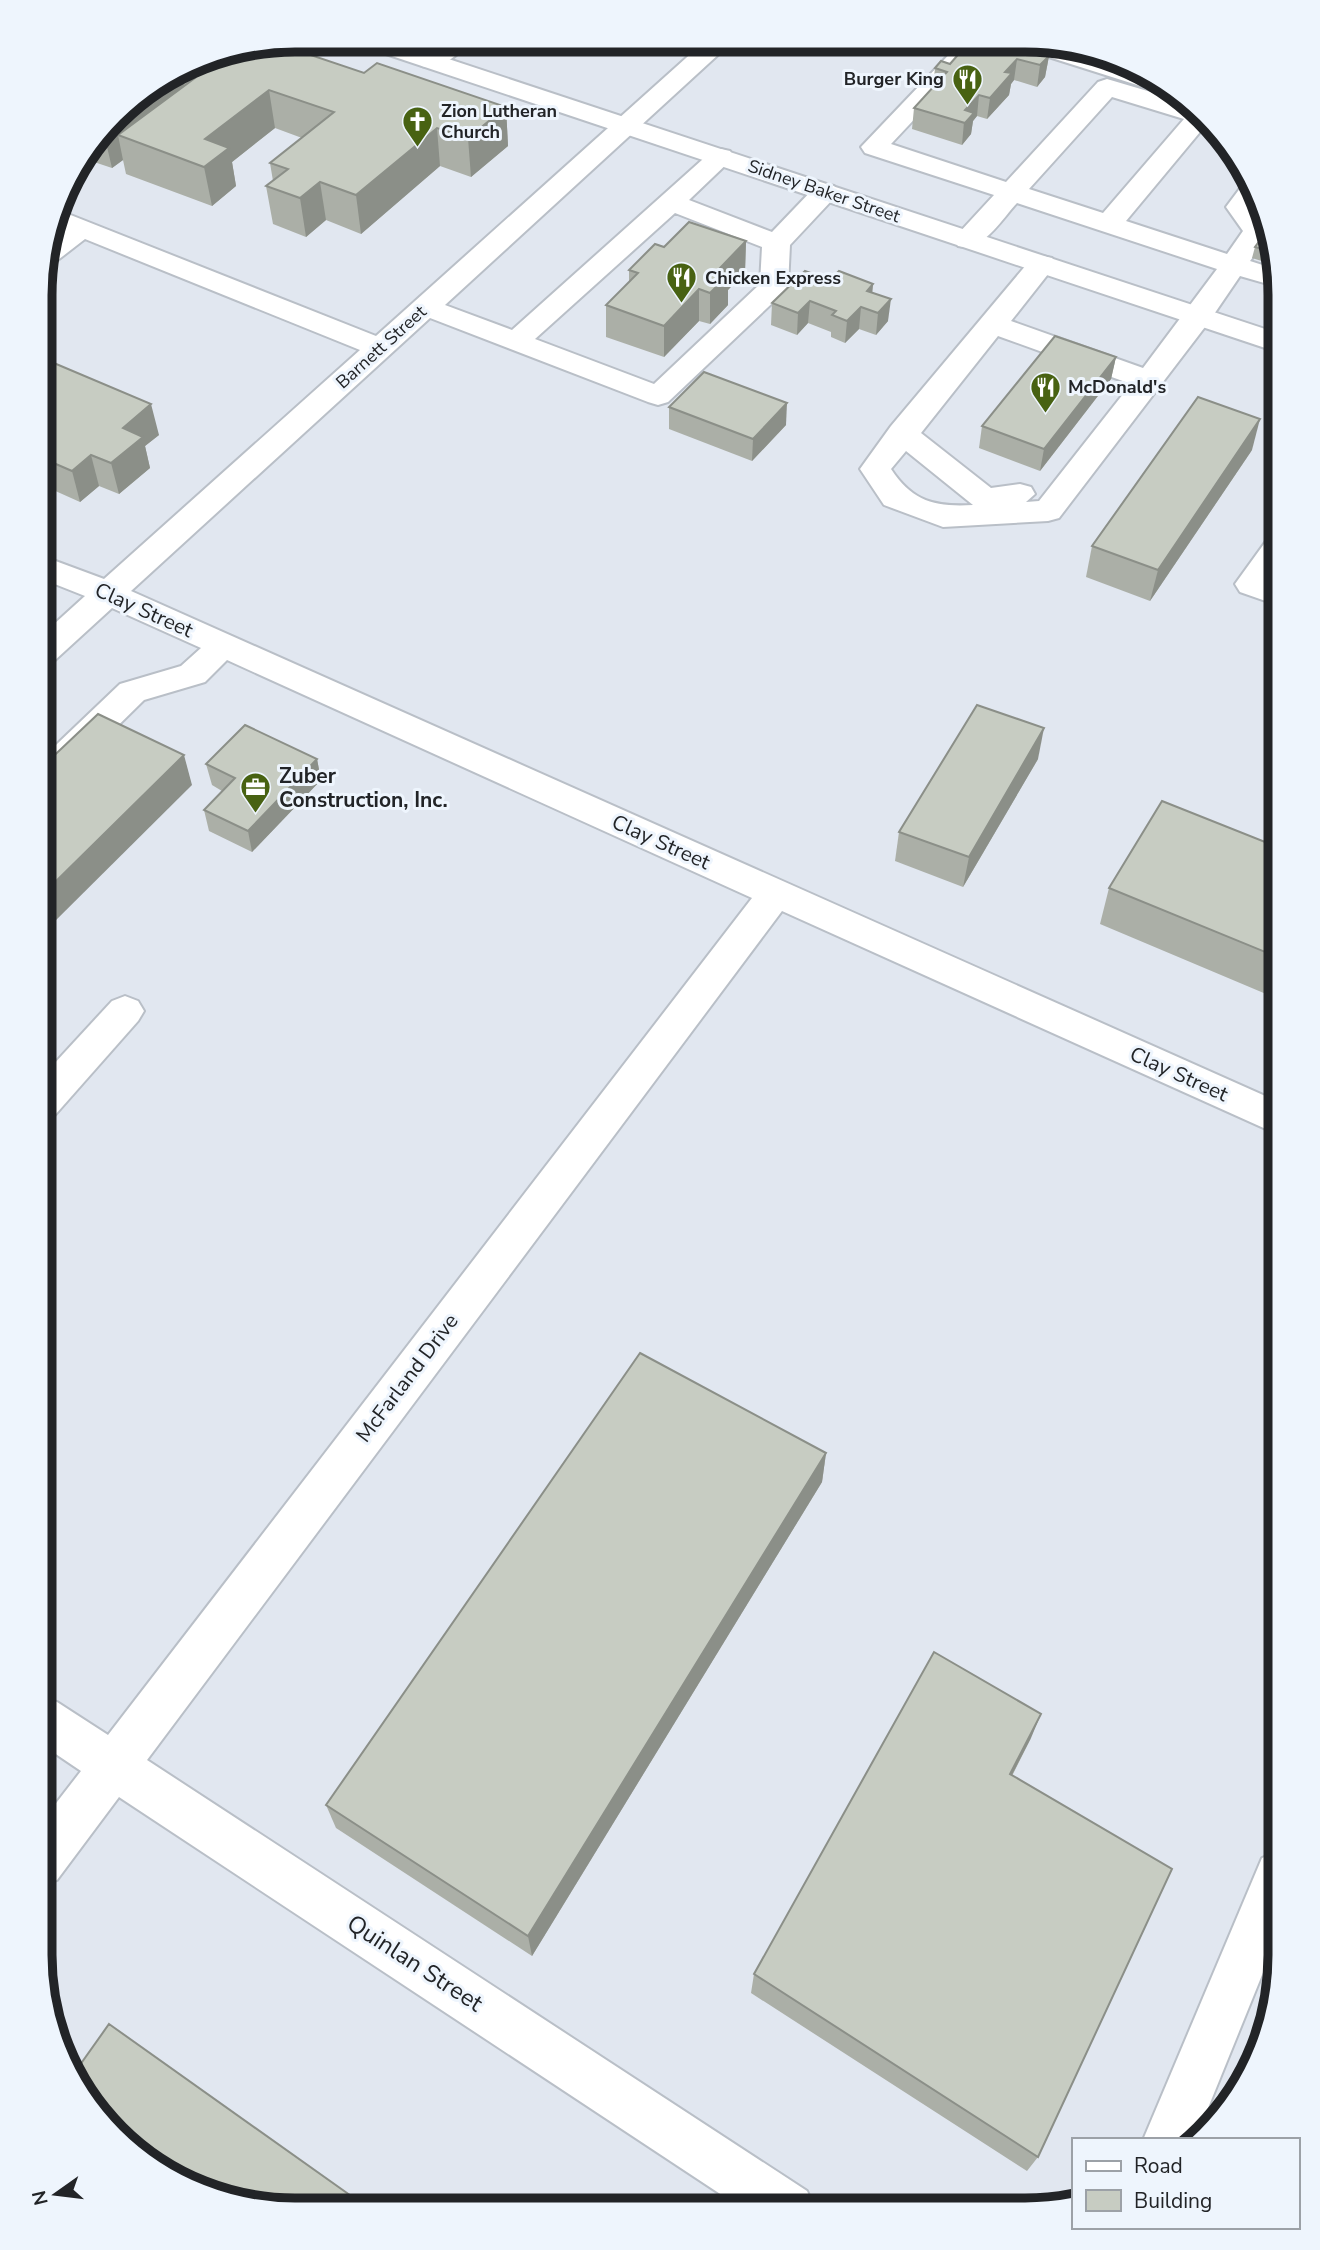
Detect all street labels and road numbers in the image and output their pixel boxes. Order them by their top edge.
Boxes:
street label: Sidney Baker Street [745,154,904,229]
street label: Barnett Street [331,299,432,394]
street label: Clay Street [90,576,198,644]
street label: Clay Street [607,808,715,876]
street label: Clay Street [1125,1040,1233,1108]
street label: McFarland Drive [349,1308,465,1448]
street label: Quinlan Street [341,1907,490,2019]

